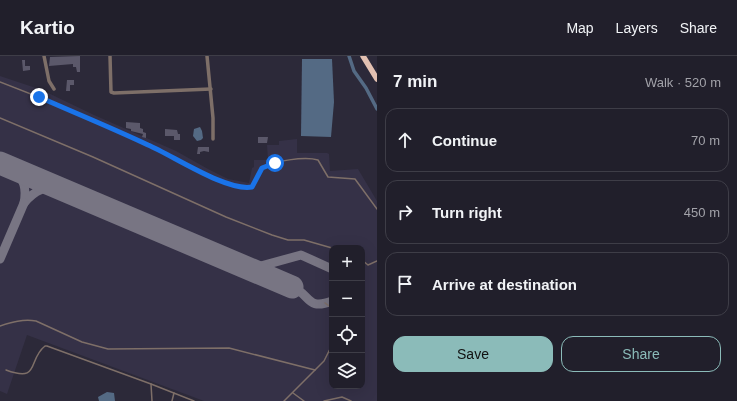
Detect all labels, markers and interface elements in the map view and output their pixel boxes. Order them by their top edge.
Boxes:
text: Kartio [20,17,75,38]
text: Map [566,20,594,36]
text: Layers [616,20,658,36]
text: Share [680,20,717,36]
text: 7 min [393,72,437,91]
text: Walk · 520 m [645,75,721,90]
route end [30,88,48,106]
icon: ahead [394,129,416,151]
text: Continue [432,132,497,149]
text: 70 m [691,133,720,148]
route start [266,154,284,172]
icon: right [394,201,416,223]
text: Turn right [432,204,502,221]
text: 450 m [684,205,720,220]
map controls [329,245,365,389]
button: + [329,245,365,281]
icon: arrive [394,273,416,295]
text: Arrive at destination [432,276,577,293]
button: − [329,281,365,317]
button: locate [329,317,365,353]
button: Save [393,336,553,372]
button: Share [561,336,721,372]
button: layers [329,353,365,389]

